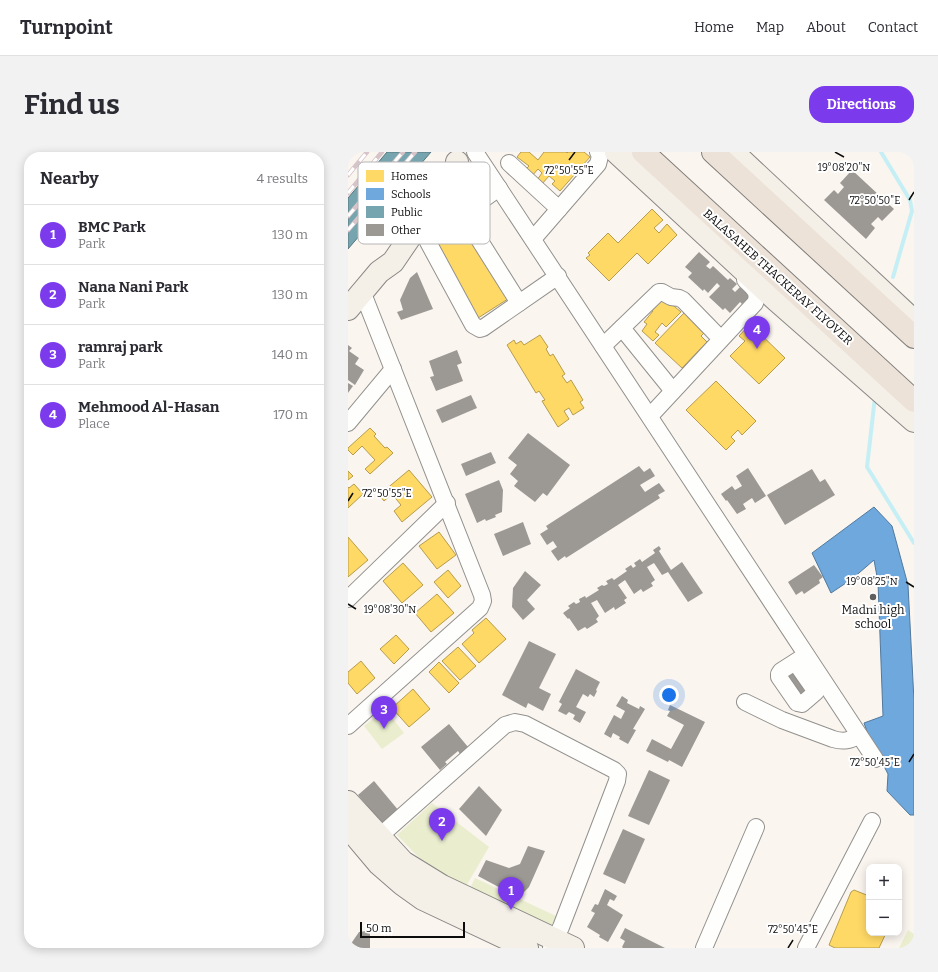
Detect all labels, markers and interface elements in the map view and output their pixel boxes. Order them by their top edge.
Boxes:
text: Turnpoint [20,16,113,39]
text: Home [694,19,734,36]
text: Map [756,19,784,36]
text: About [806,19,846,36]
text: Contact [868,19,918,36]
button: Directions [809,86,914,123]
text: Find us [24,88,120,121]
legend [358,162,490,244]
text: 19°08'20"N [818,162,870,174]
text: 72°50'55"E [544,165,594,177]
text: Nearby [40,168,99,189]
text: Homes [391,170,428,183]
text: 4 results [256,171,308,186]
text: Schools [391,188,431,201]
text: 72°50'50"E [850,195,900,207]
text: Public [391,206,423,219]
street label: BALASAHEB THACKERAY FLYOVER [701,206,856,348]
text: BMC Park [78,218,146,236]
text: Other [391,224,421,237]
text: 1 [50,227,56,242]
text: 130 m [272,227,308,242]
text: Park [78,236,105,251]
text: Nana Nani Park [78,278,188,296]
text: 2 [49,287,57,302]
text: 130 m [272,287,308,302]
text: Park [78,296,105,311]
pin: 4 [744,316,770,349]
text: ramraj park [78,338,163,356]
text: 3 [49,347,57,362]
text: 140 m [272,347,308,362]
text: Park [78,356,105,371]
text: Mehmood Al-Hasan [78,398,219,416]
text: 4 [49,407,57,422]
text: 170 m [273,407,308,422]
text: Place [78,416,110,431]
text: 72°50'55"E [362,488,412,500]
text: 19°08'25"N [846,576,898,588]
marker: Madni high school [868,592,878,602]
place label: Madni high school [842,603,905,631]
text: 19°08'30"N [364,604,416,616]
your location [659,685,679,705]
pin: 3 [371,696,397,729]
text: 72°50'45"E [850,757,900,769]
pin: 2 [429,808,455,841]
map controls [866,864,902,936]
button: + [866,864,902,900]
pin: 1 [498,877,524,910]
button: − [866,900,902,936]
scale bar [360,920,465,939]
text: 50 m [366,922,392,935]
text: 72°50'45"E [768,924,818,936]

